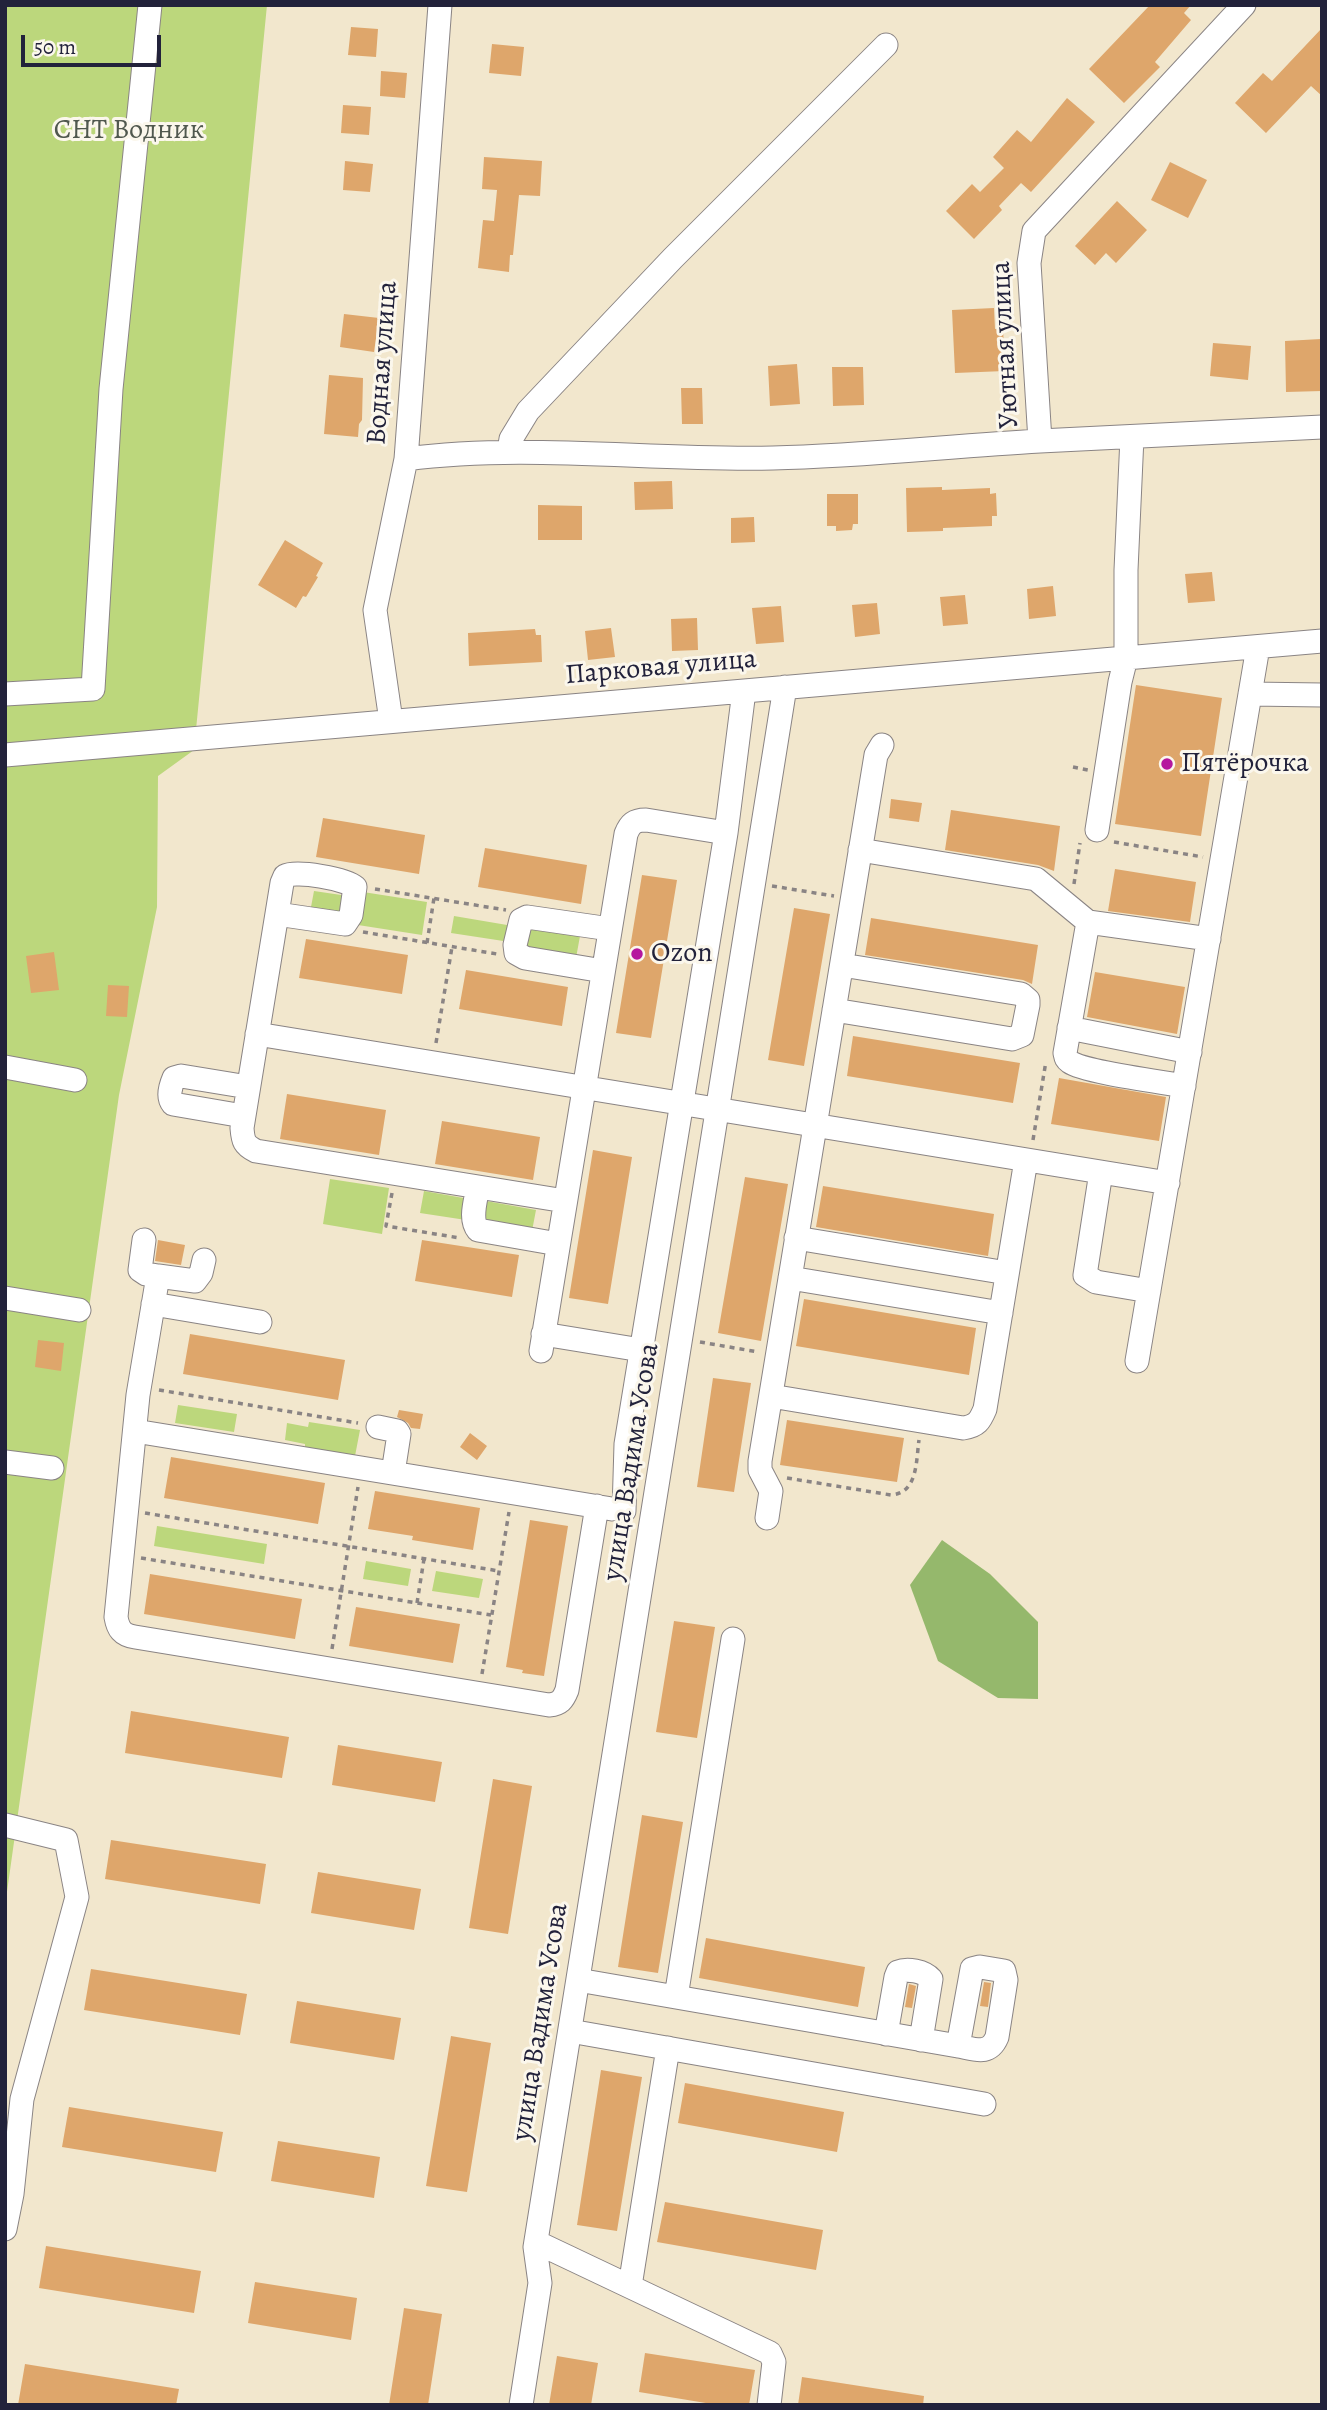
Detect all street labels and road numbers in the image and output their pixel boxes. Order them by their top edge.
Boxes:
street label: Уютная улица [985,260,1027,430]
street label: Водная улица [361,280,405,446]
street label: Парковая улица [564,643,758,693]
street label: улица Вадима Усова [597,1341,667,1583]
street label: улица Вадима Усова [506,1901,576,2143]

